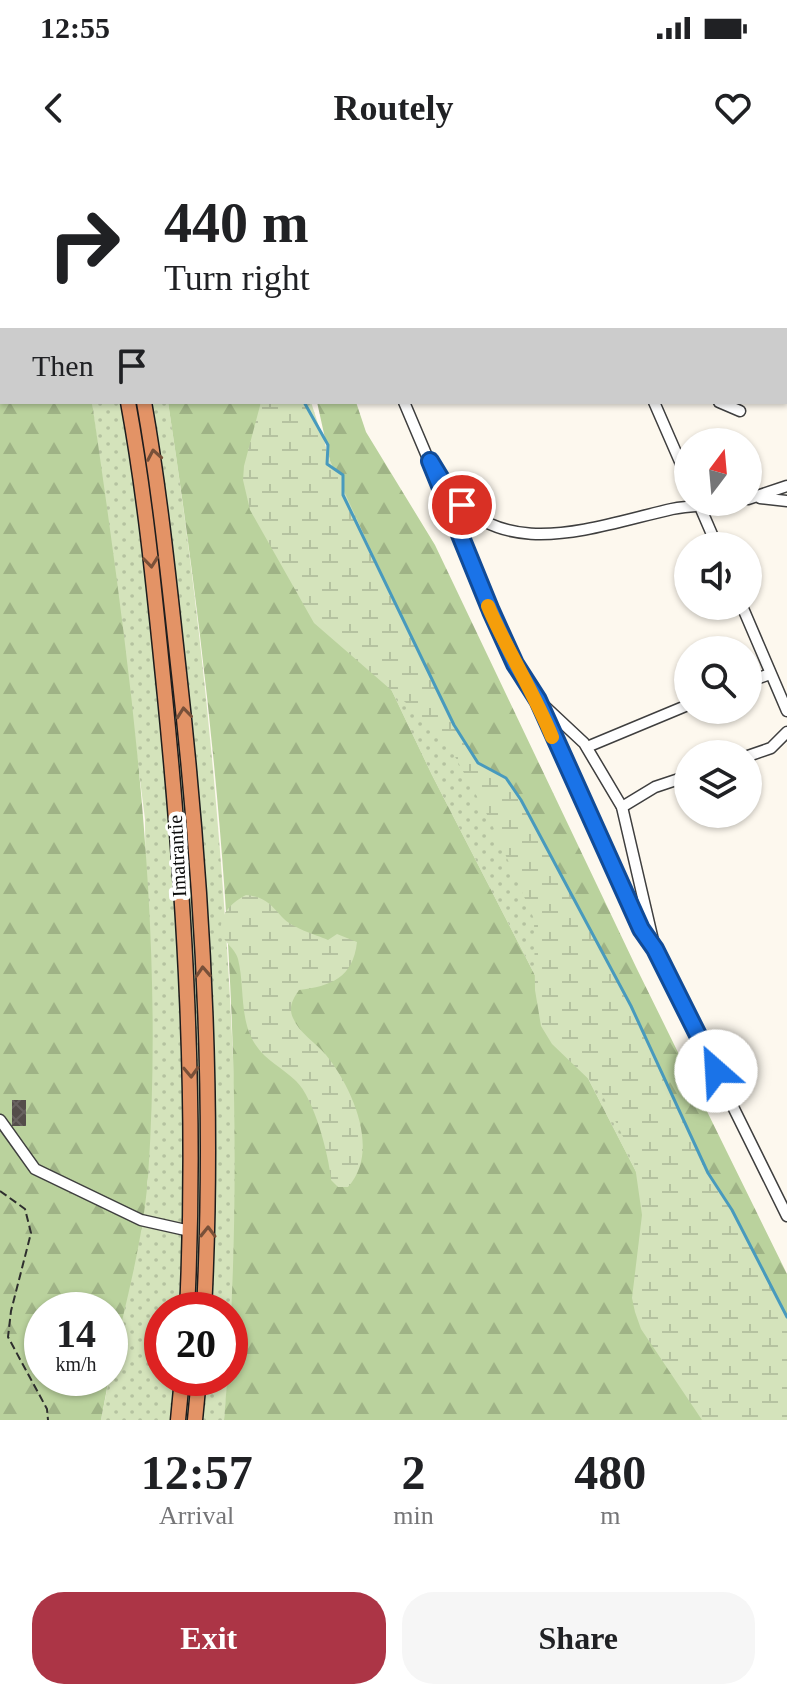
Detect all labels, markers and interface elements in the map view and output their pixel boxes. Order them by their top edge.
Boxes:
text: 12:55 [40,11,110,44]
icon: back [32,86,76,130]
icon: heart [711,86,755,130]
text: Routely [334,88,454,128]
icon: right [32,192,136,296]
text: 440 m [164,192,309,254]
text: Turn right [164,258,310,298]
icon: arrive [110,344,154,388]
text: Then [32,349,94,382]
north arrow [674,428,762,516]
map controls [674,428,762,828]
one-way arrow [146,448,163,462]
pin [428,471,496,539]
icon: arrive [440,483,484,527]
button: sound [674,532,762,620]
one-way arrow [143,556,160,569]
button: search [674,636,762,724]
one-way arrow [175,706,192,719]
button: layers [674,740,762,828]
street label: Imatrantie [164,814,190,898]
one-way arrow [195,965,212,978]
position arrow [674,1029,758,1113]
one-way arrow [183,1066,200,1079]
one-way arrow [199,1225,217,1238]
speed limit sign: 20 [144,1292,248,1396]
text: 14 [56,1311,96,1356]
text: km/h [55,1353,97,1375]
text: 12:57 [141,1446,253,1499]
text: 2 [401,1446,425,1499]
text: 480 [574,1446,646,1499]
text: Arrival [159,1501,234,1530]
text: min [393,1501,434,1530]
text: m [600,1501,620,1530]
button: Exit [32,1592,386,1684]
button: Share [402,1592,755,1684]

